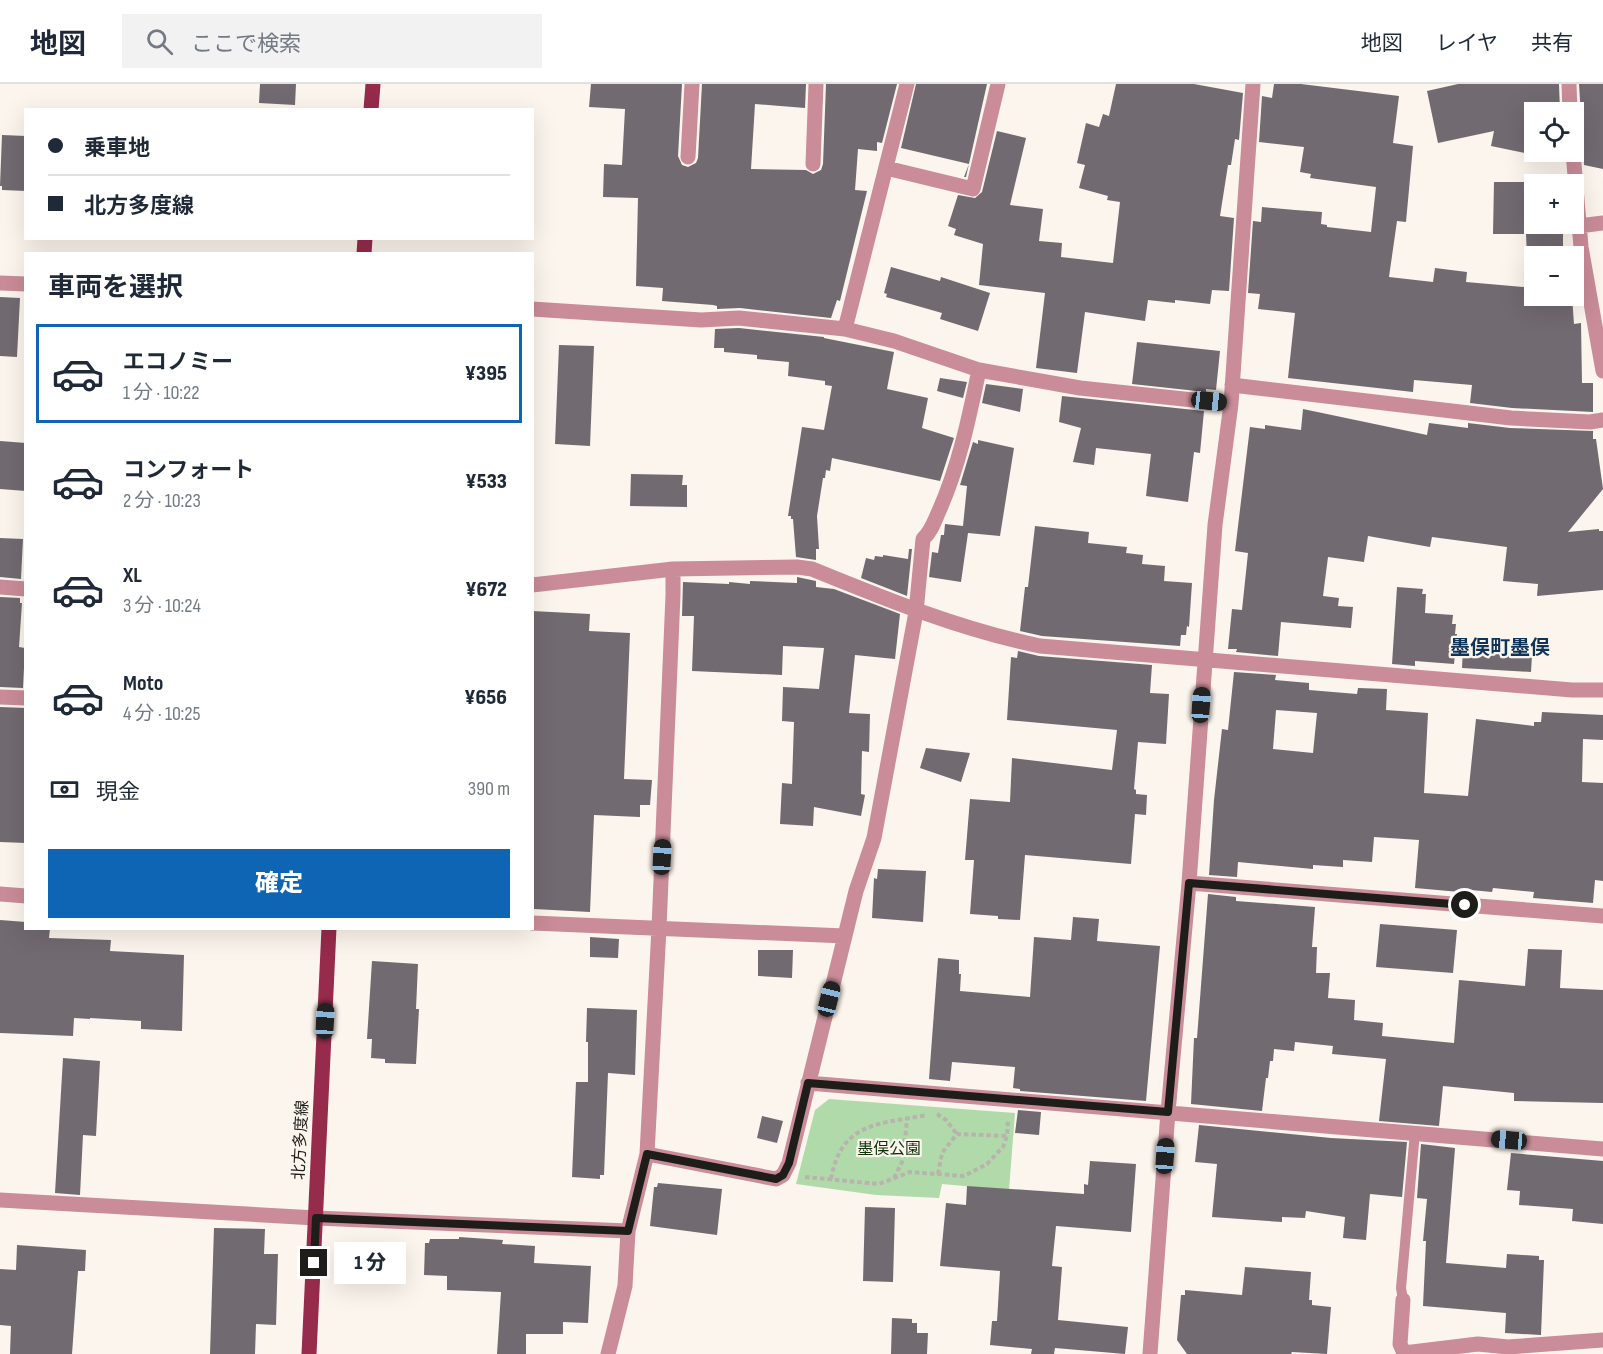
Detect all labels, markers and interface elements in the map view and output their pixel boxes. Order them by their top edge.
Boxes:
search box [122,14,542,68]
icon: search [143,25,176,58]
text: 地図 [30,28,86,61]
text: ここで検索 [191,31,301,58]
text: 地図 [1361,31,1403,56]
text: レイヤ [1436,31,1498,56]
text: 共有 [1531,31,1573,56]
map controls [1524,102,1584,306]
button: locate [1524,102,1584,162]
text: 乗車地 [84,135,150,162]
button: + [1524,174,1584,234]
text: 北方多度線 [84,193,194,220]
button: − [1524,246,1584,306]
text: 車両を選択 [48,272,183,304]
icon: car [51,347,105,401]
text: エコノミー [123,349,233,376]
text: ¥395 [465,360,507,387]
text: 1 分 · 10:22 [123,381,199,405]
car [1190,390,1228,412]
icon: car [51,455,105,509]
text: コンフォート [123,457,254,484]
text: ¥533 [465,468,507,495]
text: 2 分 · 10:23 [123,489,201,513]
text: XL [123,562,142,589]
icon: car [51,563,105,617]
text: ¥672 [465,576,507,603]
text: 3 分 · 10:24 [123,594,201,618]
district label: 墨俣町墨俣 [1450,636,1550,660]
text: Moto [123,670,163,697]
icon: car [51,671,105,725]
text: ¥656 [464,684,507,711]
car [1191,686,1211,724]
text: 4 分 · 10:25 [123,702,201,726]
icon: cash [48,773,81,806]
text: 390 m [468,777,510,801]
text: 現金 [96,779,140,806]
car [652,839,672,875]
button: 確定 [48,849,510,918]
route start [1451,891,1478,918]
car [816,979,842,1019]
car [315,1003,335,1039]
street label: 北方多度線 [289,1100,313,1180]
car [1490,1129,1528,1151]
car [1155,1137,1175,1175]
park label: 墨俣公園 [857,1140,921,1159]
callout: 1 分 [335,1242,407,1284]
route end [300,1249,327,1276]
text: 1 分 [354,1251,386,1275]

